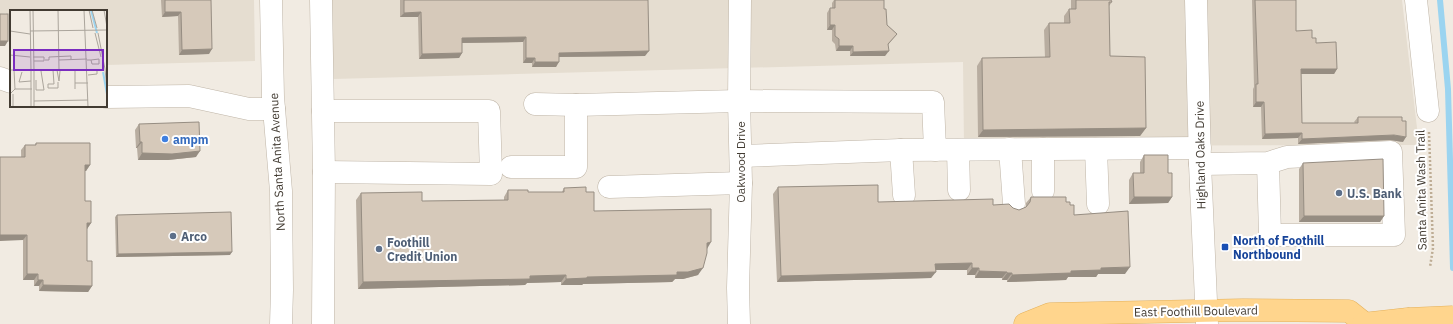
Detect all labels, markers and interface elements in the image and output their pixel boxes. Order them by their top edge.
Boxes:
inset map [10,10,107,107]
street label: North Santa Anita Avenue [266,92,288,231]
street label: Highland Oaks Drive [1192,100,1208,209]
street label: Oakwood Drive [733,121,748,203]
street label: Santa Anita Wash Trail [1412,130,1430,250]
place label: ampm [173,132,209,147]
marker: ampm [160,134,170,144]
place label: U.S. Bank [1347,186,1402,201]
marker: U.S. Bank [1334,188,1344,198]
place label: Arco [181,229,207,244]
marker: Arco [168,231,178,241]
place label: North of Foothill Northbound [1233,233,1325,262]
place label: Foothill Credit Union [387,235,457,264]
marker: North of Foothill Northbound [1220,242,1230,252]
marker: Foothill Credit Union [374,244,384,254]
street label: East Foothill Boulevard [1134,302,1258,320]

